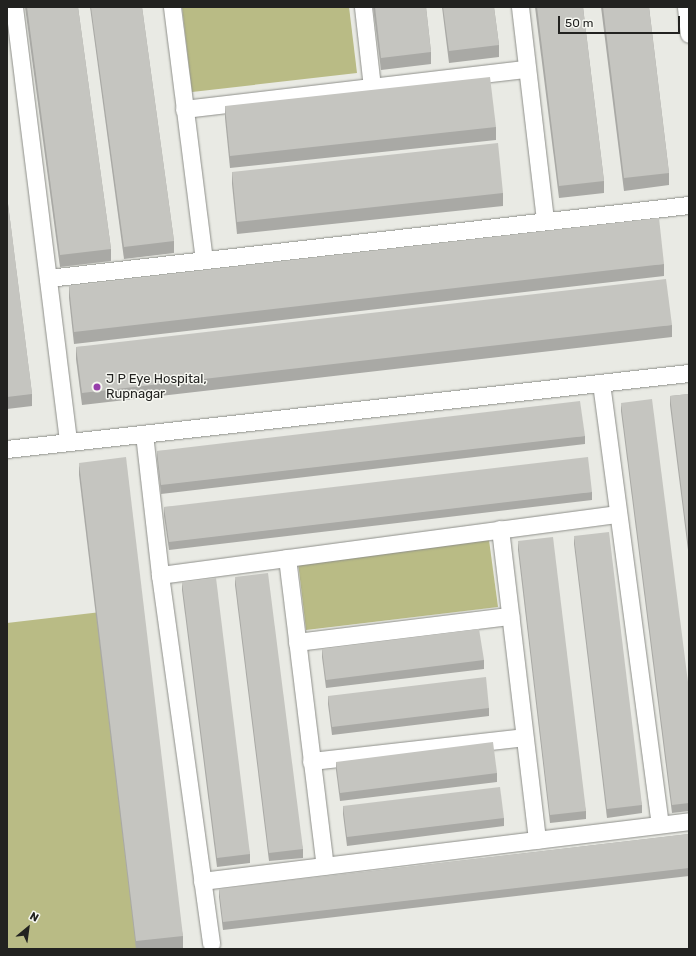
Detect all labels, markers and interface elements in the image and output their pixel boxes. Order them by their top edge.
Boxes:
scale bar [560,8,682,34]
text: 50 m [565,16,593,30]
place label: J P Eye Hospital, Rupnagar [106,372,207,403]
marker: J P Eye Hospital, Rupnagar [91,381,103,393]
north arrow [8,908,48,948]
text: N [27,909,41,925]

